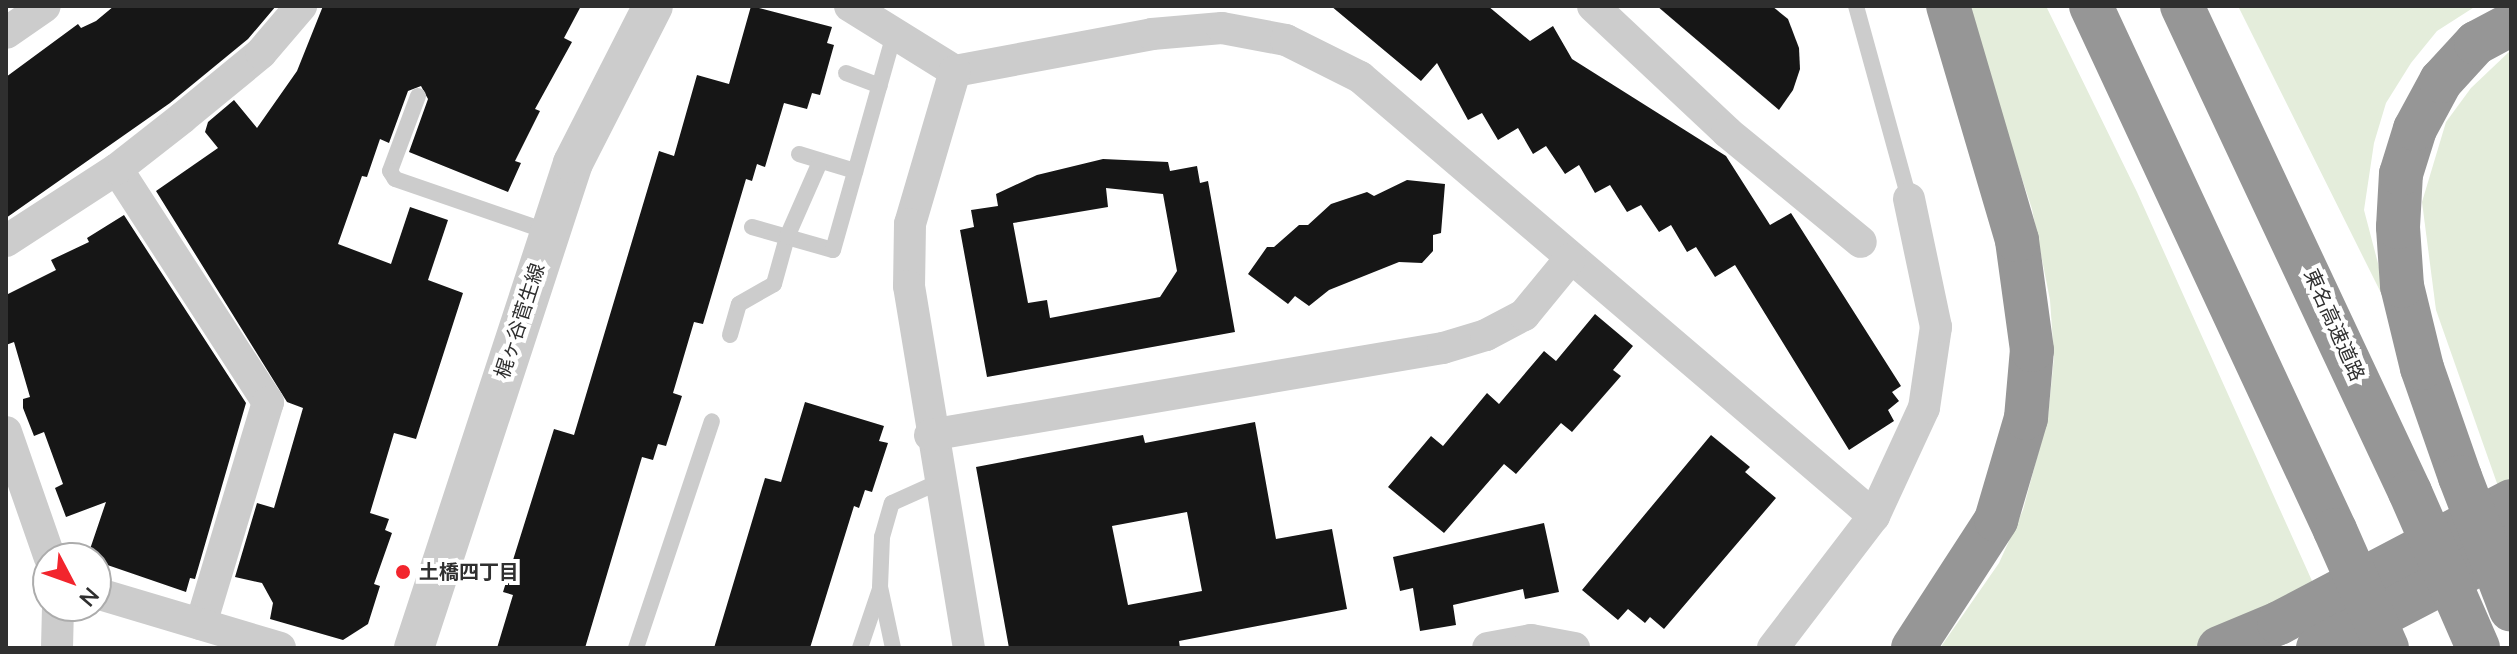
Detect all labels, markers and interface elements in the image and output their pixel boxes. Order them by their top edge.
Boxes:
street label: 梶ヶ谷菅生線 [490,260,550,382]
street label: 東名高速道路 [2299,265,2369,385]
north arrow [32,542,112,622]
place label: 土橋四丁目 [419,560,519,584]
marker: 土橋四丁目 [394,563,412,581]
text: N [72,580,105,612]

